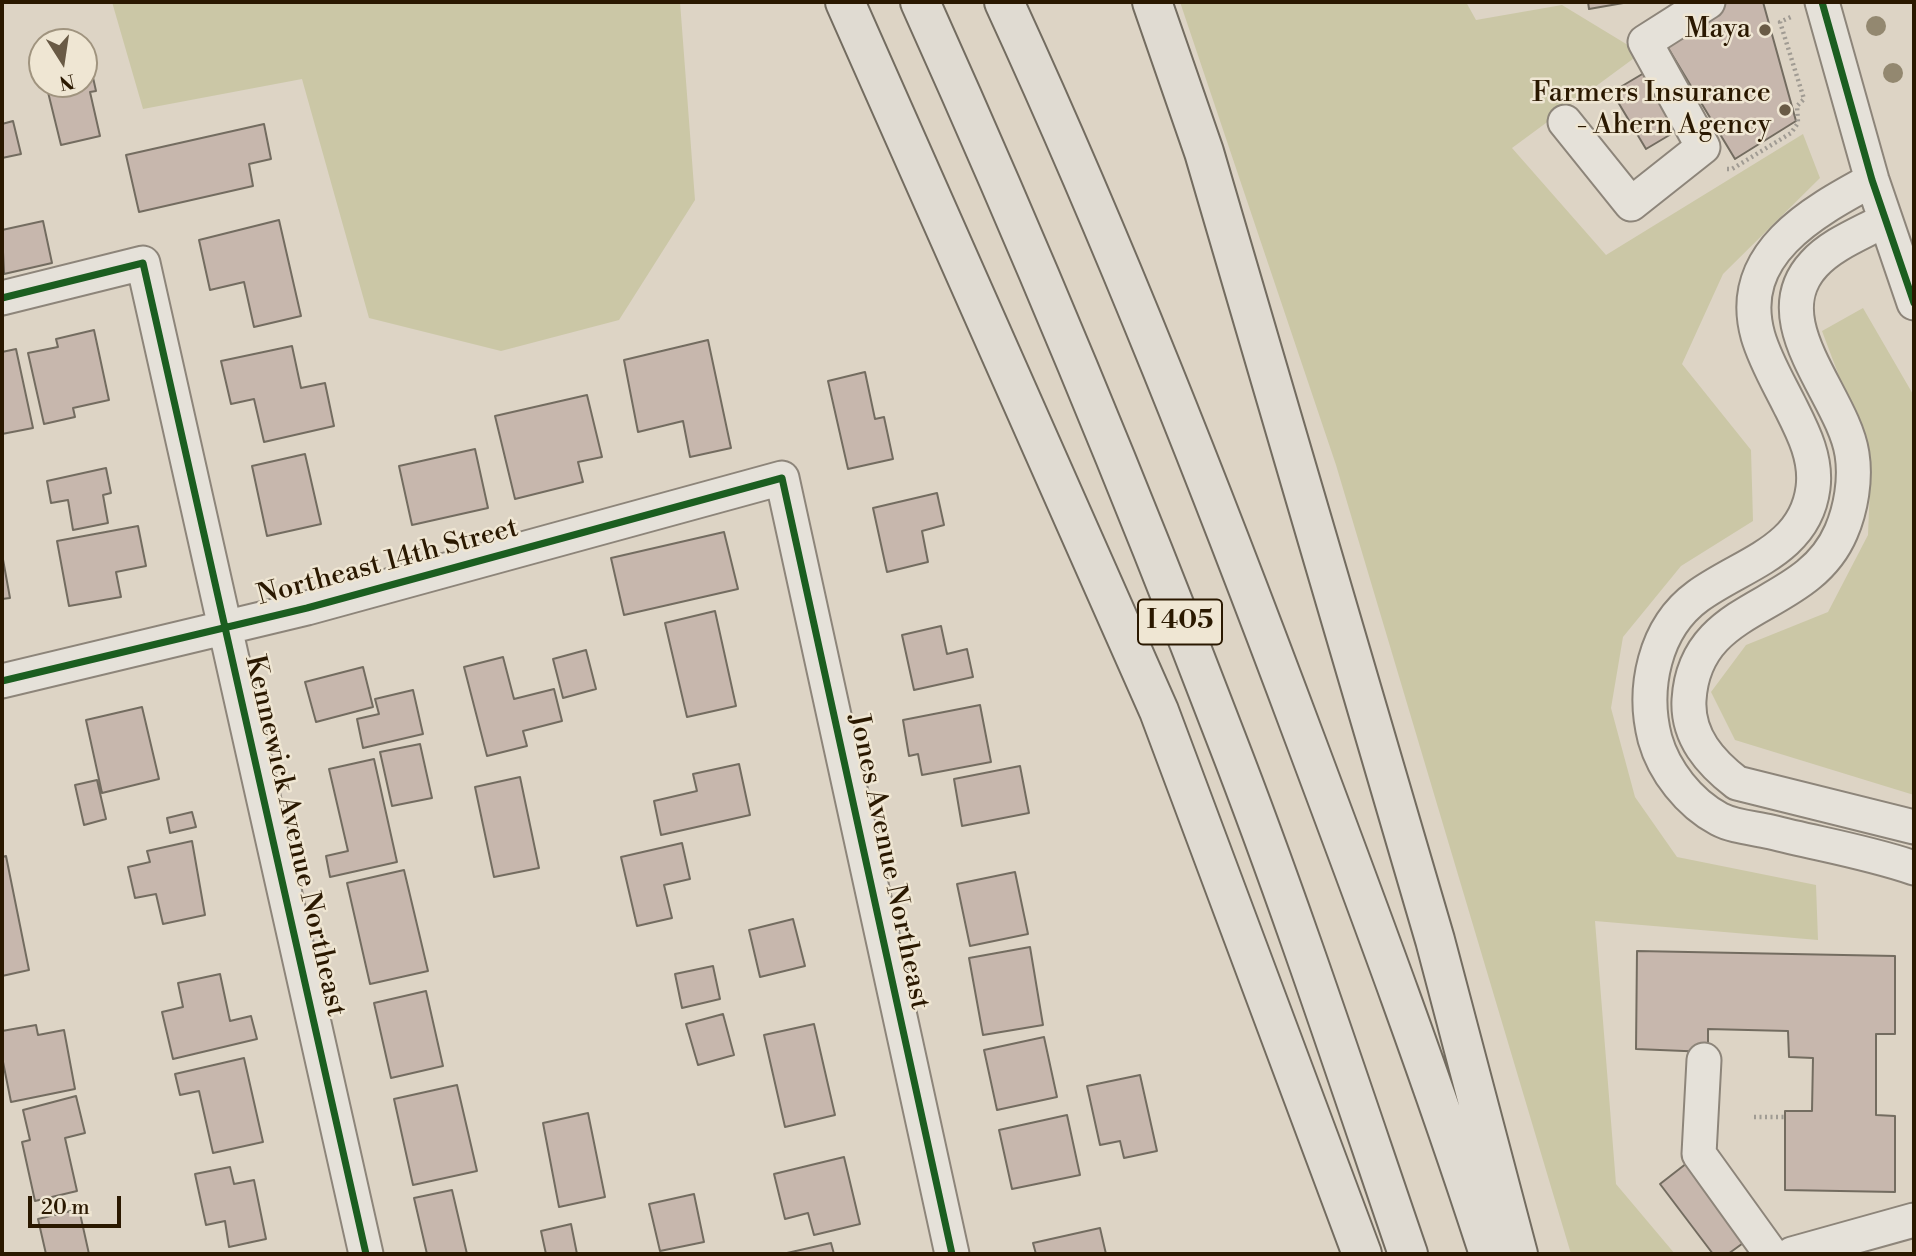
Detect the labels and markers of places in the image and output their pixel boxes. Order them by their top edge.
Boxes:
place label: Maya [1685,13,1751,47]
marker: Maya [1757,22,1773,38]
place label: Farmers Insurance - Ahern Agency [1532,77,1771,143]
marker: Farmers Insurance - Ahern Agency [1777,102,1793,118]

